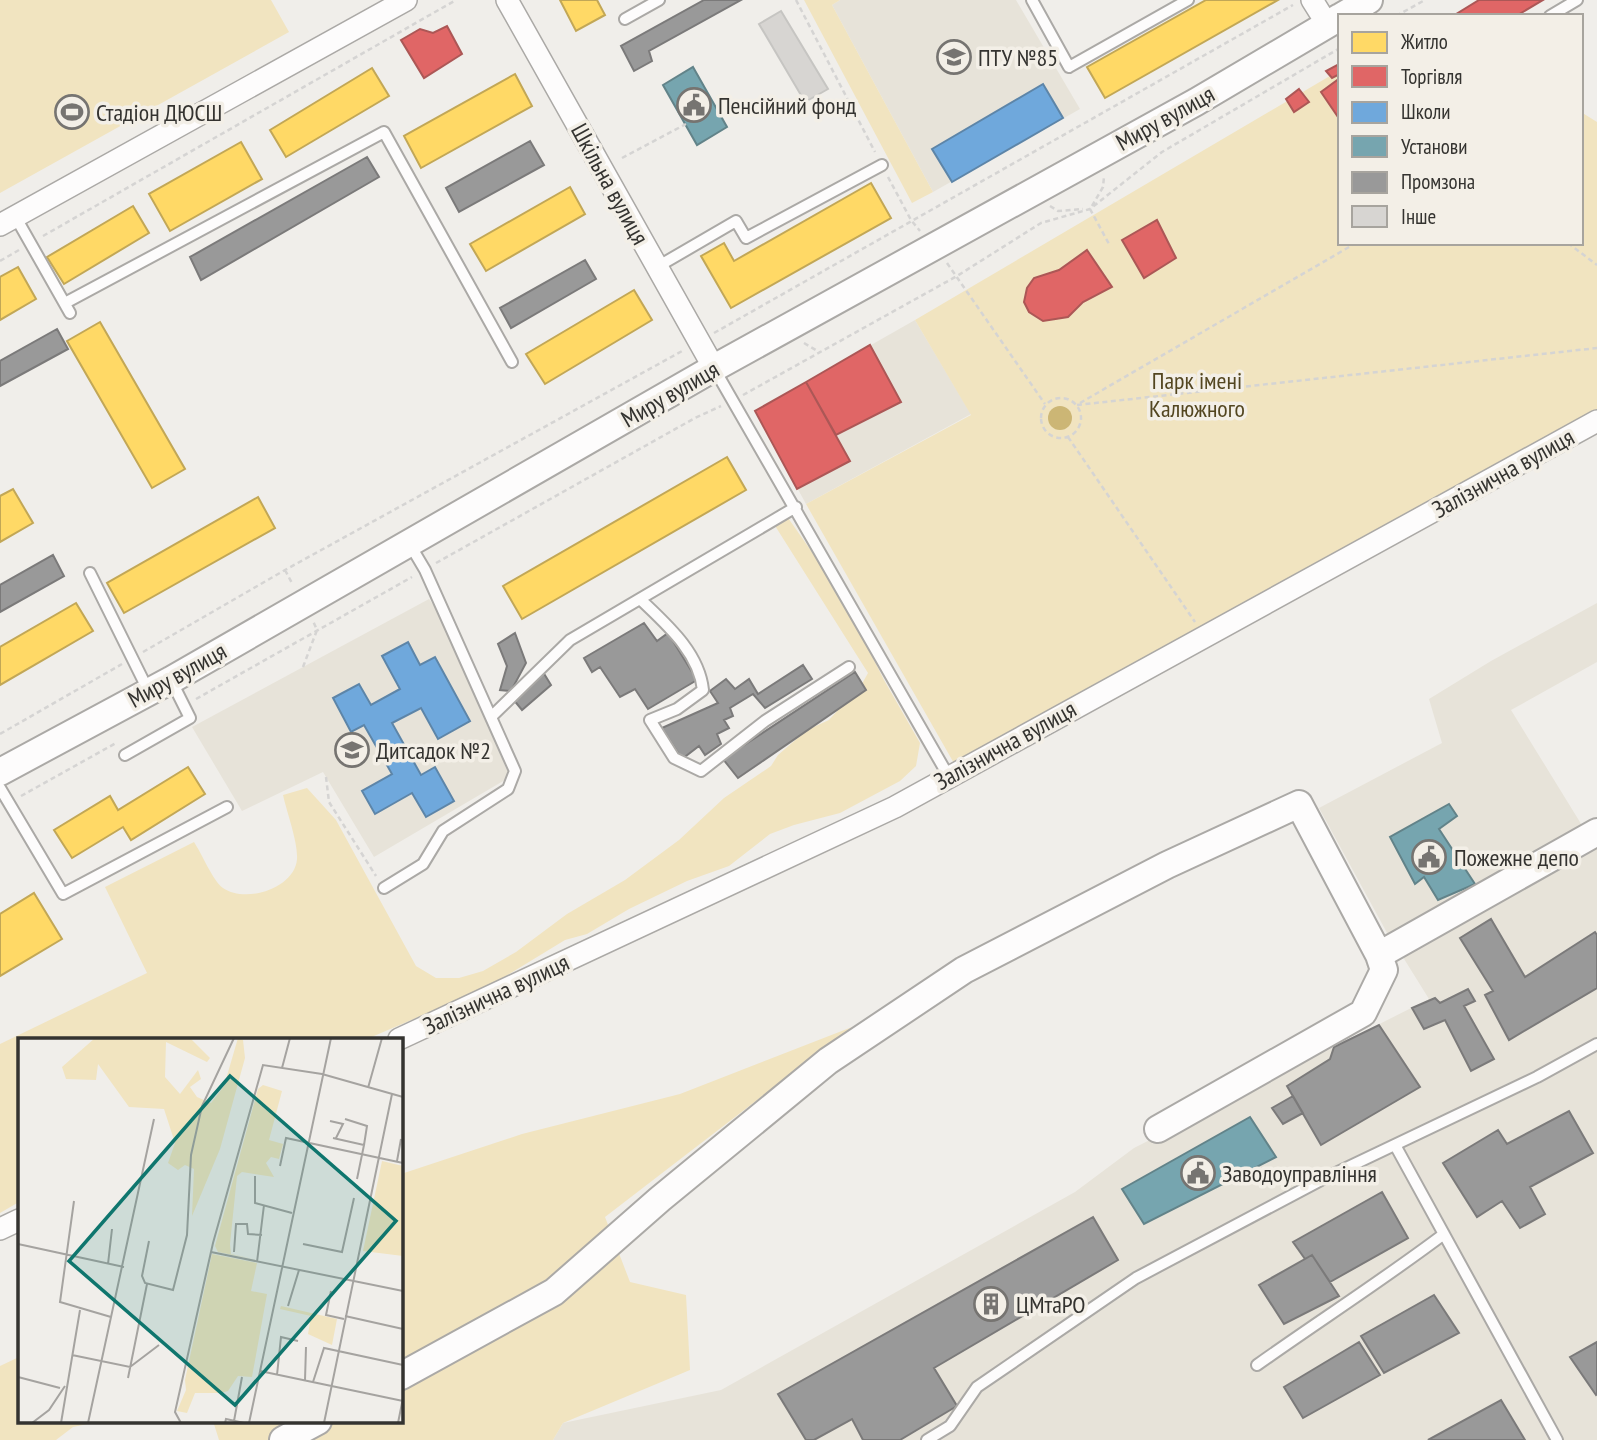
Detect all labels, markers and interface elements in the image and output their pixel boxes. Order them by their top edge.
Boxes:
legend [1338,14,1583,245]
text: Житло [1400,28,1448,55]
school or university icon: ПТУ №85 [935,38,973,76]
place label: ПТУ №85 [978,42,1058,73]
text: Торгівля [1401,63,1462,90]
street label: Миру вулиця [1110,78,1220,158]
public building icon: Пенсійний фонд [675,86,713,124]
place label: Пенсійний фонд [718,90,857,121]
sports icon: Стадіон ДЮСШ [53,93,91,131]
place label: Стадіон ДЮСШ [96,97,222,128]
text: Школи [1401,98,1450,125]
street label: Шкільна вулиця [564,118,656,250]
text: Установи [1401,133,1468,160]
text: Промзона [1401,168,1475,195]
text: Інше [1401,203,1436,230]
street label: Миру вулиця [615,354,725,434]
park label: Парк імені Калюжного [1149,365,1245,424]
street label: Залізнична вулиця [1427,421,1579,525]
street label: Миру вулиця [122,635,232,715]
street label: Залізнична вулиця [929,693,1081,797]
school or university icon: Дитсадок №2 [333,731,371,769]
place label: Дитсадок №2 [376,735,491,766]
public building icon: Пожежне депо [1410,838,1448,876]
place label: Пожежне депо [1454,842,1579,873]
street label: Залізнична вулиця [418,947,574,1041]
inset map [18,1038,402,1422]
public building icon: Заводоуправління [1179,1154,1217,1192]
place label: Заводоуправління [1222,1158,1377,1189]
building icon: ЦМтаРО [972,1285,1010,1323]
place label: ЦМтаРО [1016,1289,1085,1320]

